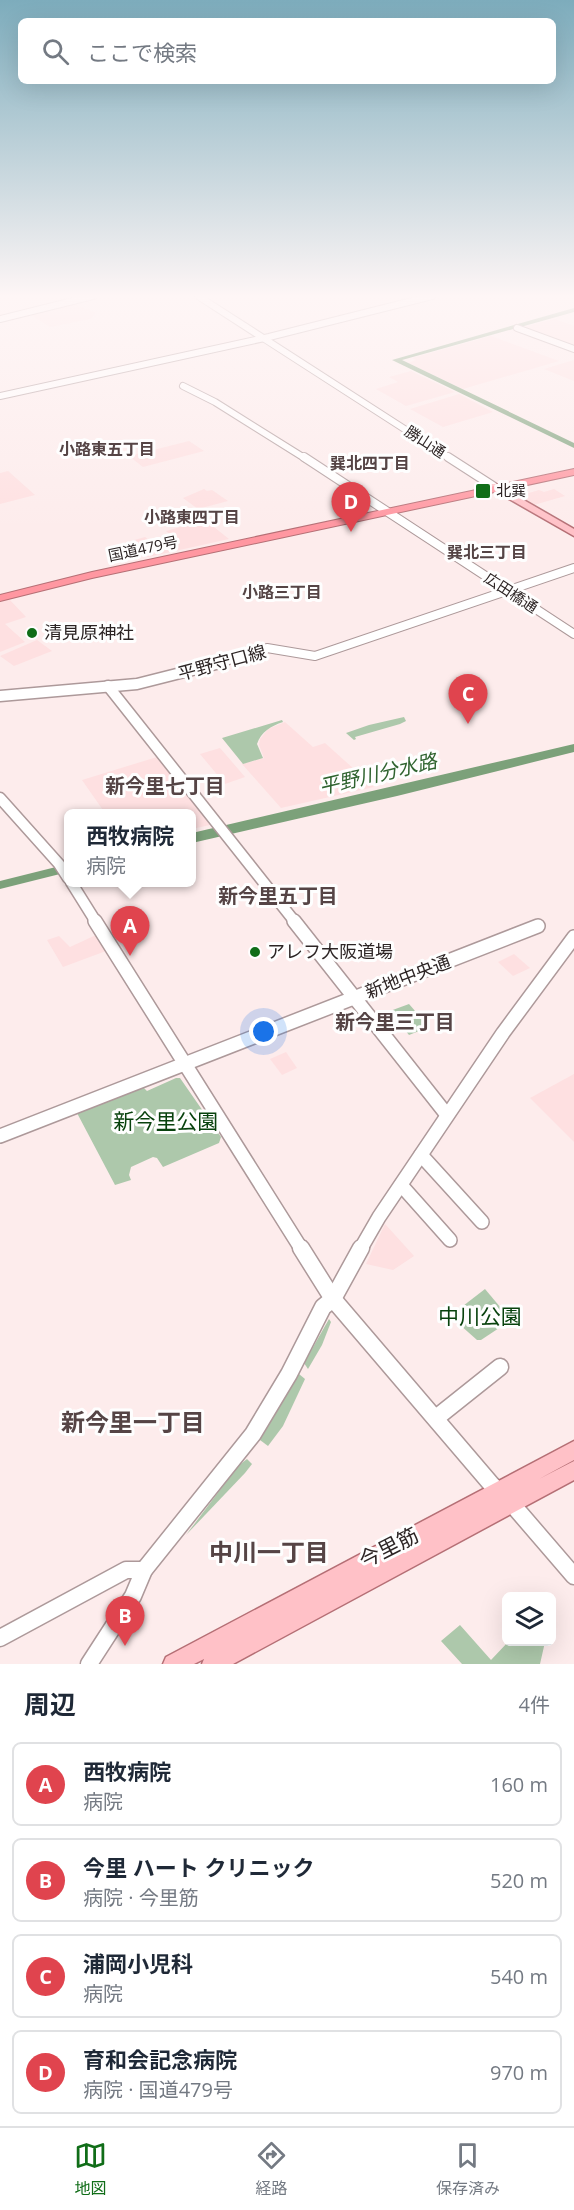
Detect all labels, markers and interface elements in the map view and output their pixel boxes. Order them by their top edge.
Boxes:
search box [18,18,556,84]
icon: search [39,35,72,68]
text: ここで検索 [87,37,197,67]
street label: 勝山通 [401,421,450,462]
district label: 小路東五丁目 [59,438,155,460]
district label: 巽北四丁目 [330,452,410,474]
place label: 北巽 [496,480,526,500]
pin: D [332,482,370,532]
marker: 北巽 [474,482,492,500]
district label: 小路東四丁目 [144,506,240,528]
street label: 国道479号 [106,531,179,565]
district label: 巽北三丁目 [447,541,527,563]
street label: 広田橋通 [481,567,542,617]
district label: 小路三丁目 [242,581,322,603]
place label: 清見原神社 [44,620,134,644]
marker: 清見原神社 [25,626,39,640]
street label: 平野守口線 [175,639,268,685]
pin: C [448,674,488,724]
water label: 平野川分水路 [316,746,441,800]
district label: 新今里七丁目 [105,772,225,799]
popup [64,809,196,887]
text: 西牧病院 [86,820,174,850]
text: 病院 [86,852,126,879]
district label: 新今里五丁目 [218,882,338,909]
pin: A [110,906,150,956]
place label: アレフ大阪道場 [267,939,393,963]
marker: アレフ大阪道場 [248,945,262,959]
street label: 新地中央通 [361,949,454,1003]
district label: 新今里三丁目 [335,1008,455,1035]
your location [249,1017,278,1046]
park label: 新今里公園 [114,1107,219,1135]
park label: 中川公園 [438,1302,522,1330]
district label: 新今里一丁目 [61,1405,205,1438]
street label: 今里筋 [354,1520,423,1574]
district label: 中川一丁目 [209,1535,329,1568]
map controls [502,1592,556,1646]
button: layers [502,1592,556,1646]
pin: B [106,1596,144,1646]
text: 周辺 [24,1686,76,1722]
text: 4件 [519,1691,550,1718]
text: 西牧病院 [83,1756,171,1786]
text: A [39,1771,52,1798]
text: 160 m [490,1771,548,1798]
text: 病院 [83,1788,123,1815]
text: 今里 ハート クリニック [83,1852,314,1882]
text: B [39,1867,52,1894]
text: 520 m [490,1867,548,1894]
text: 病院 · 今里筋 [83,1884,199,1911]
text: 浦岡小児科 [83,1948,193,1978]
text: C [39,1963,52,1990]
text: 540 m [490,1963,548,1990]
text: 病院 [83,1980,123,2007]
text: 育和会記念病院 [83,2044,237,2074]
text: D [38,2059,53,2086]
text: 970 m [490,2059,548,2086]
text: 病院 · 国道479号 [83,2076,233,2103]
tab: 地図 [74,2139,107,2199]
tab: 経路 [255,2139,288,2199]
tab: 保存済み [436,2139,500,2199]

